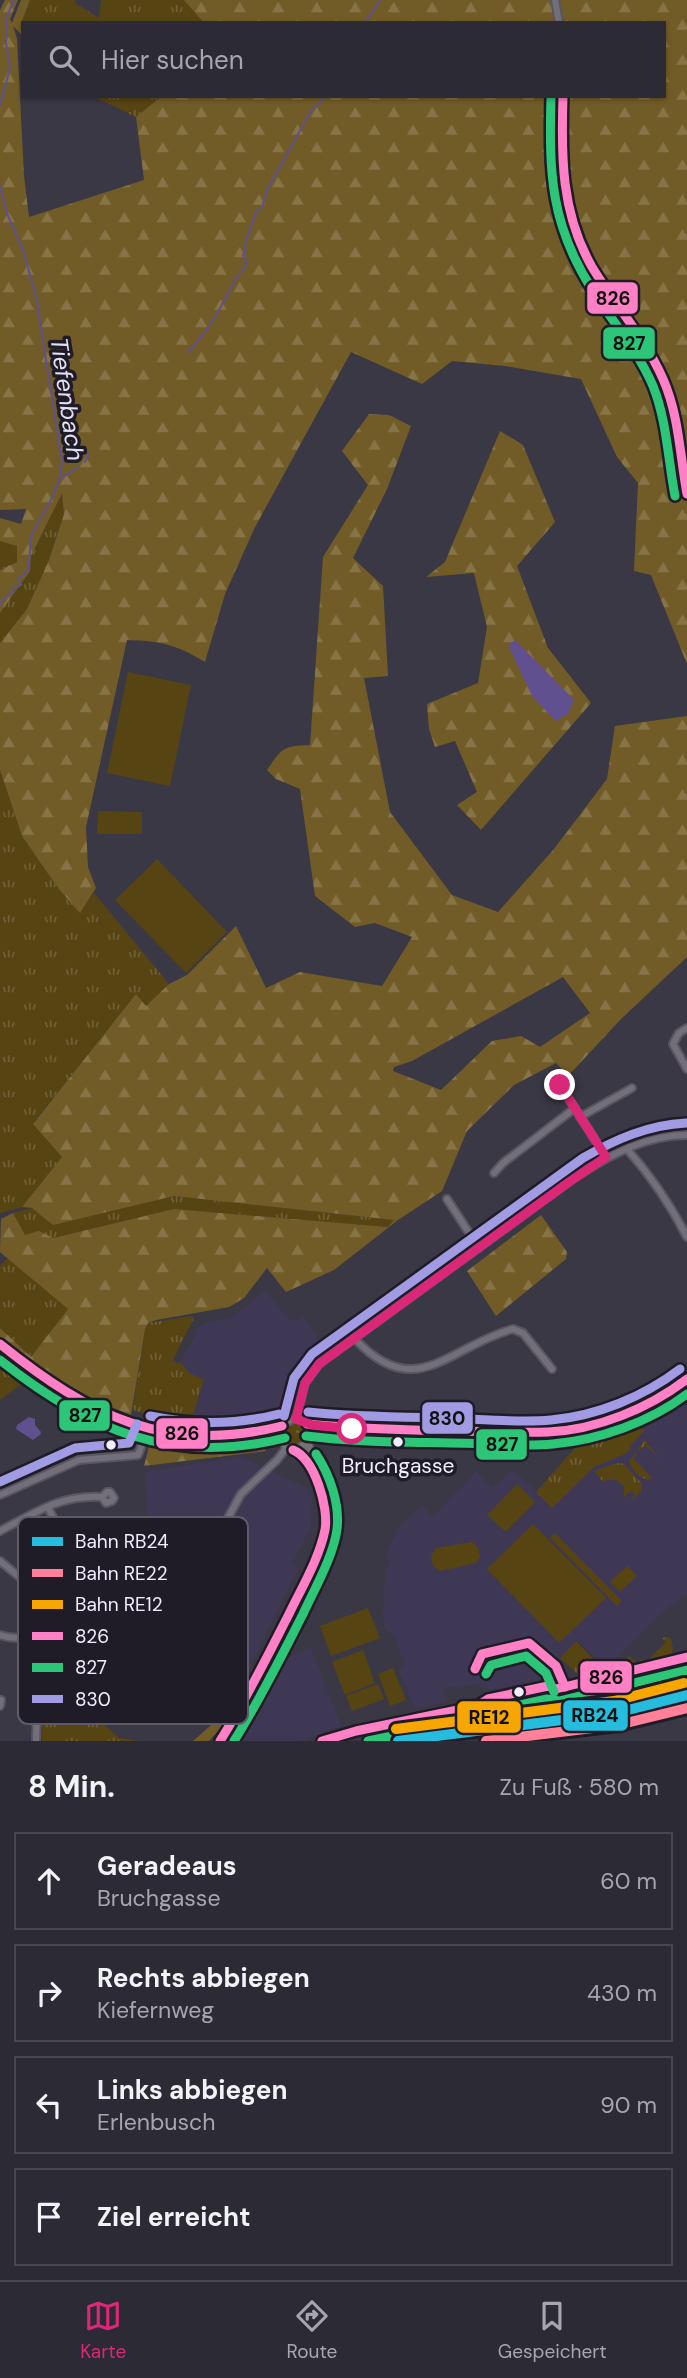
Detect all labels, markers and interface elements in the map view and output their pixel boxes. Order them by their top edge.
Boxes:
search box [21,21,666,98]
icon: search [45,41,83,79]
text: Hier suchen [101,43,244,77]
line badge: 826 [586,281,639,315]
text: 826 [596,286,630,311]
line badge: 827 [602,326,656,360]
text: 827 [613,331,645,356]
water label: Tiefenbach [44,335,91,463]
route end [544,1069,575,1100]
line badge: 827 [58,1399,111,1432]
line badge: 830 [421,1401,474,1435]
text: 827 [69,1403,101,1428]
text: 830 [429,1406,465,1431]
route start [336,1413,367,1444]
line badge: 826 [155,1417,209,1450]
text: 826 [165,1421,199,1446]
line badge: 827 [475,1428,528,1461]
text: 827 [486,1432,518,1457]
marker: Bruchgasse [391,1435,405,1449]
unlabelled marker [104,1438,118,1452]
place label: Bruchgasse [342,1452,454,1480]
legend [18,1517,248,1724]
text: Bahn RB24 [75,1529,169,1554]
text: Bahn RE22 [75,1561,168,1586]
text: Bahn RE12 [75,1592,163,1617]
text: 826 [75,1624,109,1649]
text: 827 [75,1655,107,1680]
line badge: 826 [579,1660,633,1694]
text: 826 [589,1665,623,1690]
unlabelled marker [512,1685,526,1699]
text: 830 [75,1687,111,1712]
line badge: RB24 [562,1699,629,1732]
line badge: RE12 [456,1700,522,1734]
text: RB24 [571,1703,619,1728]
text: RE12 [469,1705,510,1730]
text: 8 Min. [28,1767,115,1806]
text: Zu Fuß · 580 m [499,1772,659,1802]
text: Geradeaus [97,1849,237,1883]
icon: ahead [30,1862,68,1900]
text: 60 m [600,1866,657,1896]
text: Bruchgasse [97,1883,220,1913]
text: Rechts abbiegen [97,1961,310,1995]
icon: right [30,1974,68,2012]
text: 430 m [587,1978,657,2008]
text: Kiefernweg [97,1995,214,2025]
text: Links abbiegen [97,2073,287,2107]
icon: left [30,2086,68,2124]
text: 90 m [600,2090,657,2120]
text: Erlenbusch [97,2107,215,2137]
icon: arrive [30,2198,68,2236]
text: Ziel erreicht [97,2200,250,2234]
tab: Karte [80,2297,126,2364]
tab: Route [287,2297,337,2364]
tab: Gespeichert [498,2297,607,2364]

